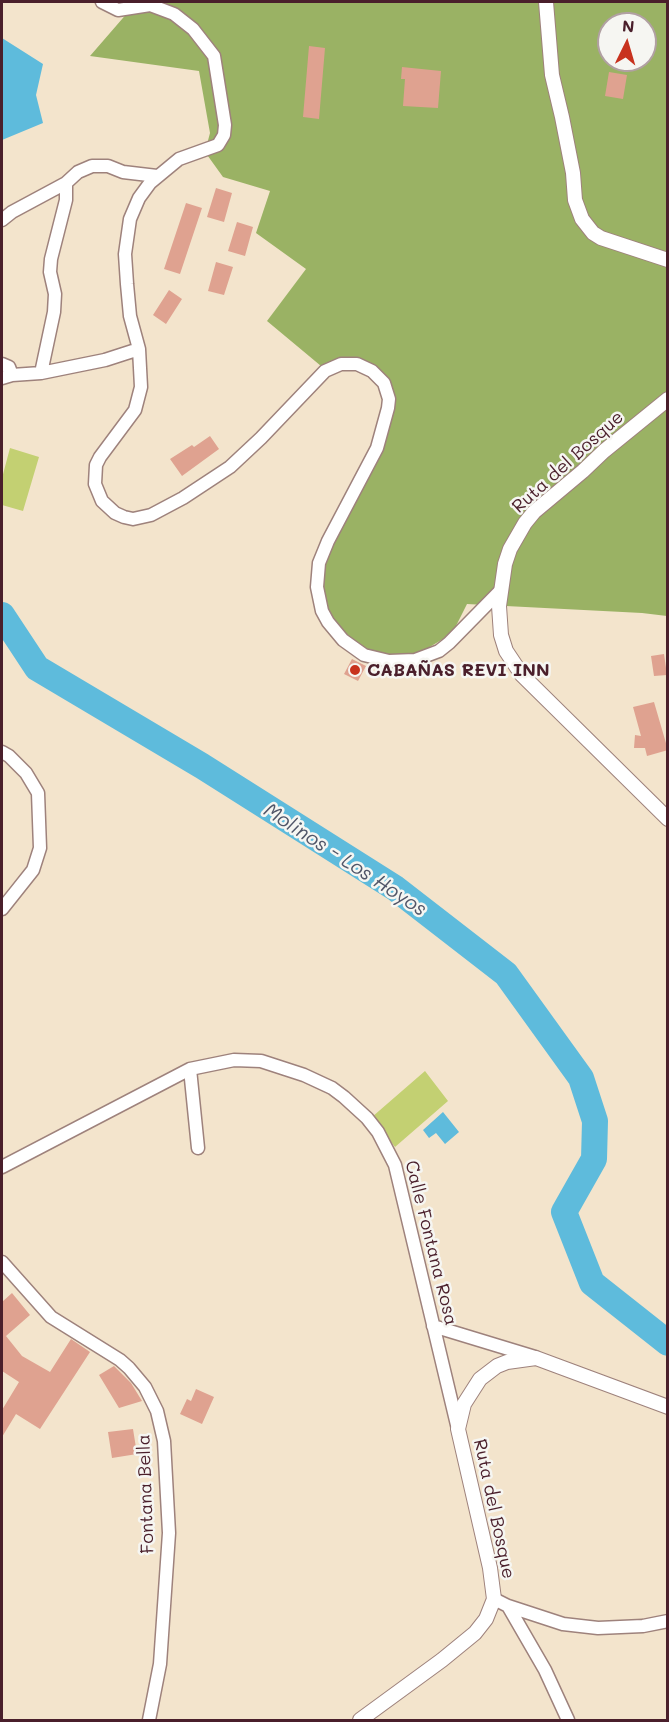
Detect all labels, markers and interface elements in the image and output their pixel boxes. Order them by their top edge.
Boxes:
north arrow [597,12,657,72]
text: N [621,15,635,37]
street label: Ruta del Bosque [508,406,628,518]
place label: CABAÑAS REVI INN [367,659,550,681]
marker: CABAÑAS REVI INN [348,663,362,677]
water label: Molinos - Los Hoyos [259,798,431,922]
street label: Calle Fontana Rosa [400,1158,462,1328]
street label: Fontana Bella [133,1434,159,1554]
street label: Ruta del Bosque [469,1437,519,1581]

